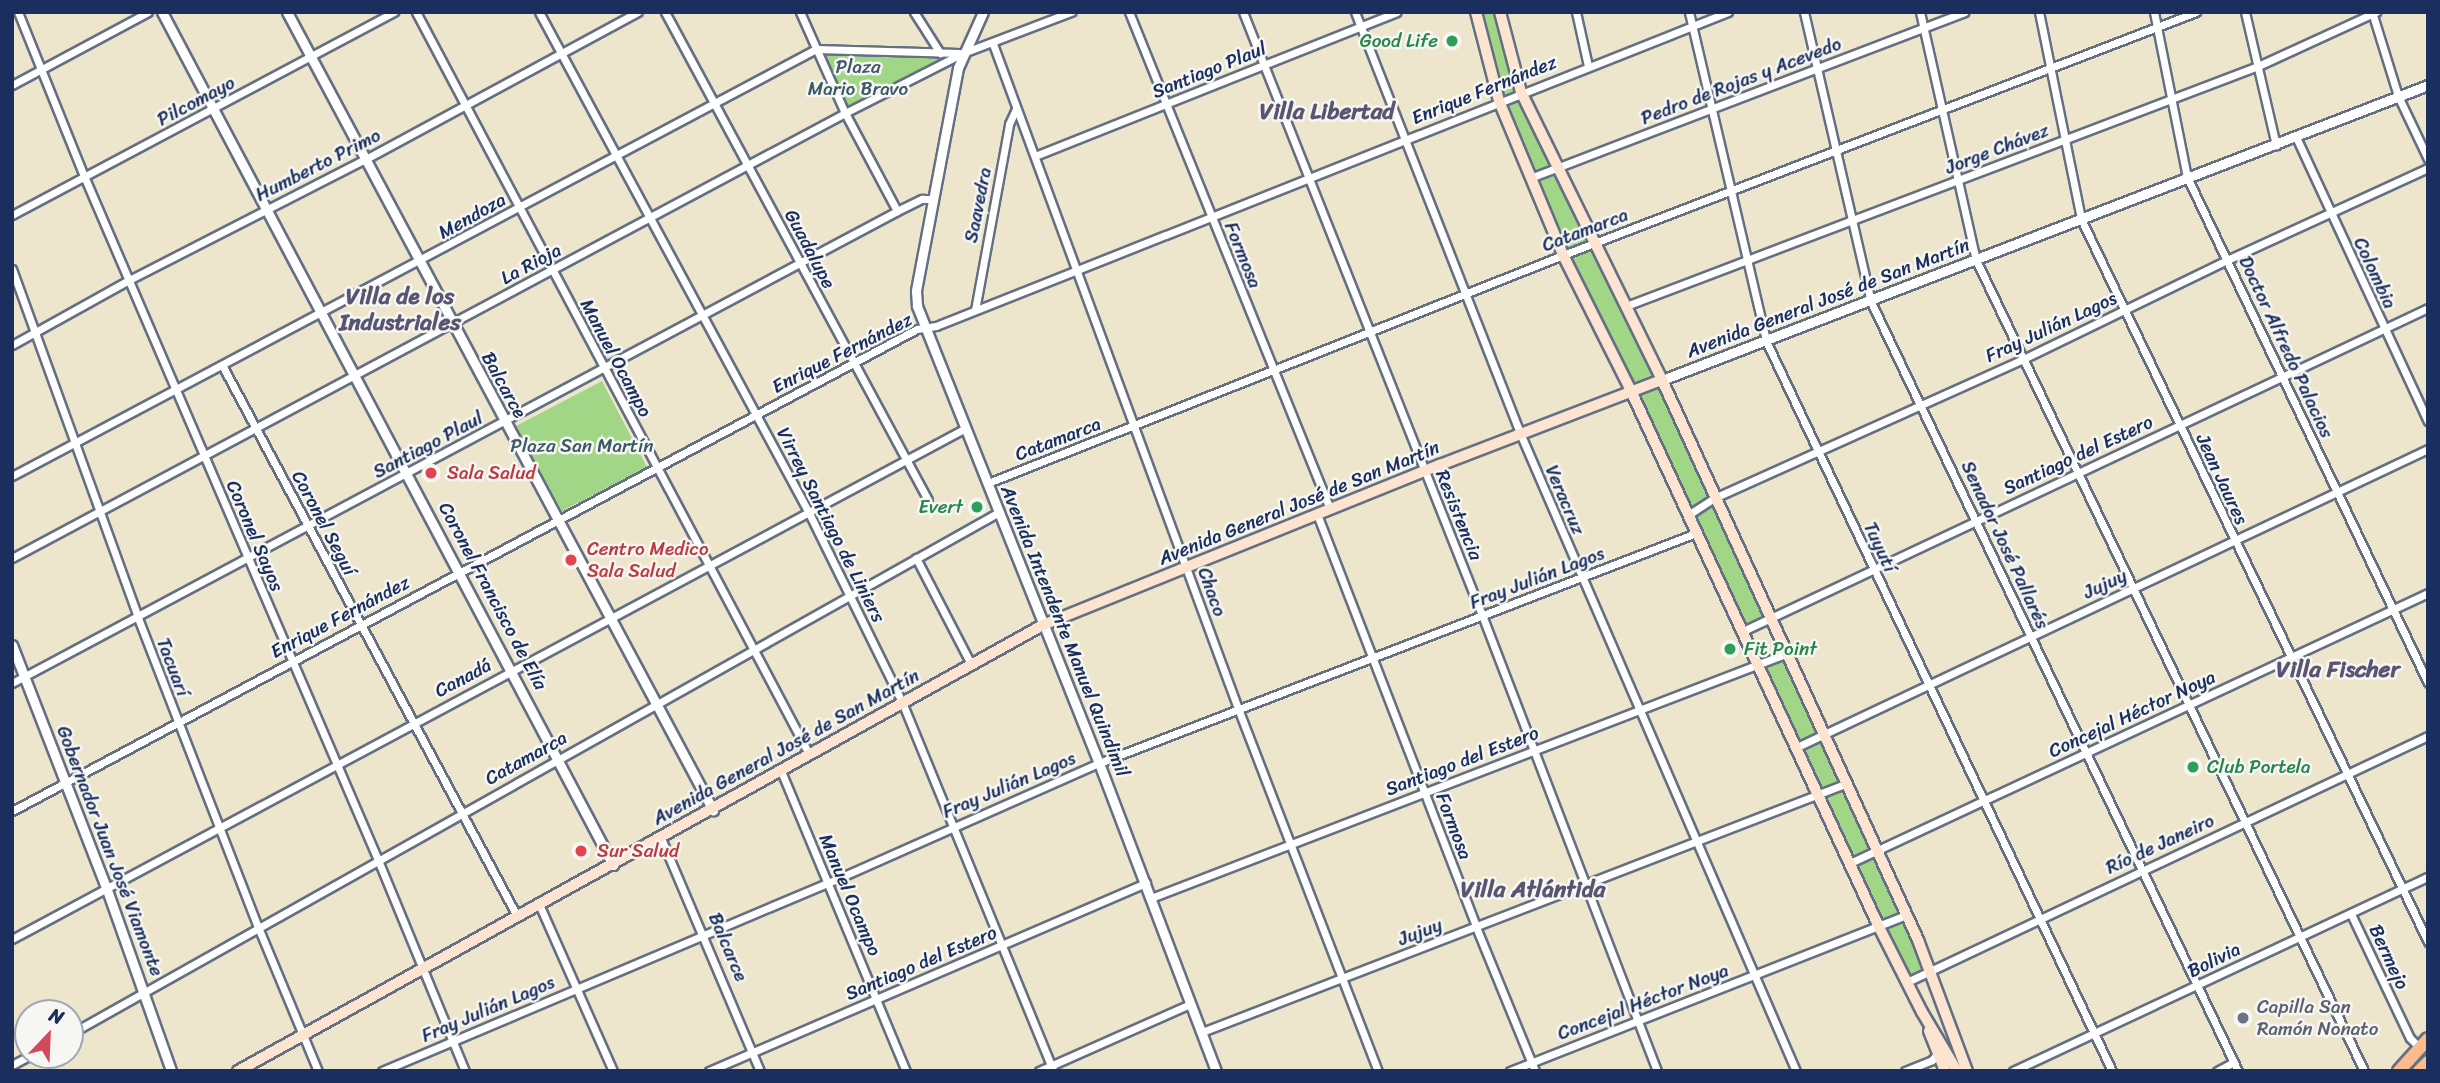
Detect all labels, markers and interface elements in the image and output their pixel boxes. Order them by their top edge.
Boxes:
place label: Good Life [1360,30,1438,52]
street label: Pedro de Rojas y Acevedo [1637,32,1845,130]
marker: Good Life [1444,33,1460,49]
street label: Santiago Plaul [1149,37,1269,103]
street label: Enrique Fernández [1408,51,1560,129]
park label: Plaza Mario Bravo [808,56,908,100]
street label: Pilcomayo [153,71,239,131]
district label: Villa Libertad [1260,98,1394,126]
street label: Jorge Chávez [1942,119,2052,179]
street label: Humberto Primo [252,124,384,206]
street label: Saavedra [960,165,996,245]
street label: Mendoza [434,188,510,244]
street label: Catamarca [1539,203,1631,257]
street label: Guadalupe [780,205,840,293]
street label: Formosa [1219,219,1267,291]
street label: Avenida General José de San Martín [1684,234,1972,362]
street label: Colombia [2349,234,2401,312]
street label: La Rioja [497,239,565,289]
street label: Doctor Alfredo Palacios [2234,253,2338,441]
district label: Villa de los Industriales [339,283,461,337]
street label: Fray Julián Lagos [1981,286,2121,368]
street label: Manuel Ocampo [575,295,657,421]
street label: Enrique Fernández [768,308,916,398]
street label: Balcarce [476,348,532,422]
street label: Santiago Plaul [369,407,487,483]
street label: Santiago del Estero [1999,410,2157,500]
street label: Catamarca [1012,412,1104,466]
street label: Virrey Santiago de Liniers [772,424,890,626]
street label: Jean Jaures [2191,430,2253,528]
park label: Plaza San Martín [510,435,654,457]
street label: Avenida General José de San Martín [1155,436,1443,570]
street label: Senador José Pallarés [1956,457,2054,633]
place label: Sala Salud [447,462,535,484]
street label: Veracruz [1540,462,1590,538]
marker: Sala Salud [421,463,441,483]
street label: Coronel Seguí [287,467,361,579]
street label: Resistencia [1431,467,1487,563]
street label: Coronel Sayos [221,477,289,595]
street label: Avenida Intendente Manuel Quindimil [996,482,1134,780]
place label: Evert [918,496,963,518]
street label: Coronel Francisco de Elía [434,498,552,694]
marker: Evert [969,499,985,515]
street label: Tuyutí [1859,518,1901,576]
place label: Centro Medico Sala Salud [587,538,709,582]
street label: Fray Julián Lagos [1466,542,1608,614]
marker: Centro Medico Sala Salud [561,550,581,570]
street label: Chaco [1193,564,1231,620]
street label: Jujuy [2080,564,2130,604]
street label: Enrique Fernández [267,571,413,663]
street label: Tacuarí [151,635,195,699]
place label: Fit Point [1744,638,1818,660]
marker: Fit Point [1722,641,1738,657]
street label: Canadá [431,654,495,702]
district label: Villa Fischer [2276,656,2400,684]
street label: Avenida General José de San Martín [649,664,923,830]
street label: Concejal Héctor Noya [2045,665,2219,763]
street label: Santiago del Estero [1381,721,1543,801]
street label: Gobernador Juan José Viamonte [52,723,168,979]
street label: Catamarca [481,726,571,790]
street label: Fray Julián Lagos [939,747,1079,823]
place label: Club Portela [2207,756,2312,778]
marker: Club Portela [2185,759,2201,775]
street label: Formosa [1431,790,1477,862]
street label: Río de Janeiro [2102,809,2218,879]
street label: Manuel Ocampo [814,830,886,960]
place label: Sur Salud [597,840,679,862]
marker: Sur Salud [571,841,591,861]
district label: Villa Atlántida [1460,876,1606,904]
street label: Balcarce [703,909,753,985]
street label: Jujuy [1395,913,1445,951]
street label: Santiago del Estero [841,920,1001,1006]
street label: Bermejo [2364,921,2414,993]
street label: Bolivia [2184,937,2244,983]
street label: Concejal Héctor Noya [1554,959,1732,1045]
street label: Fray Julián Lagos [418,971,558,1047]
place label: Capilla San Ramón Nonato [2257,996,2378,1040]
text: N [44,998,69,1034]
north arrow [14,999,84,1069]
marker: Capilla San Ramón Nonato [2235,1010,2251,1026]

